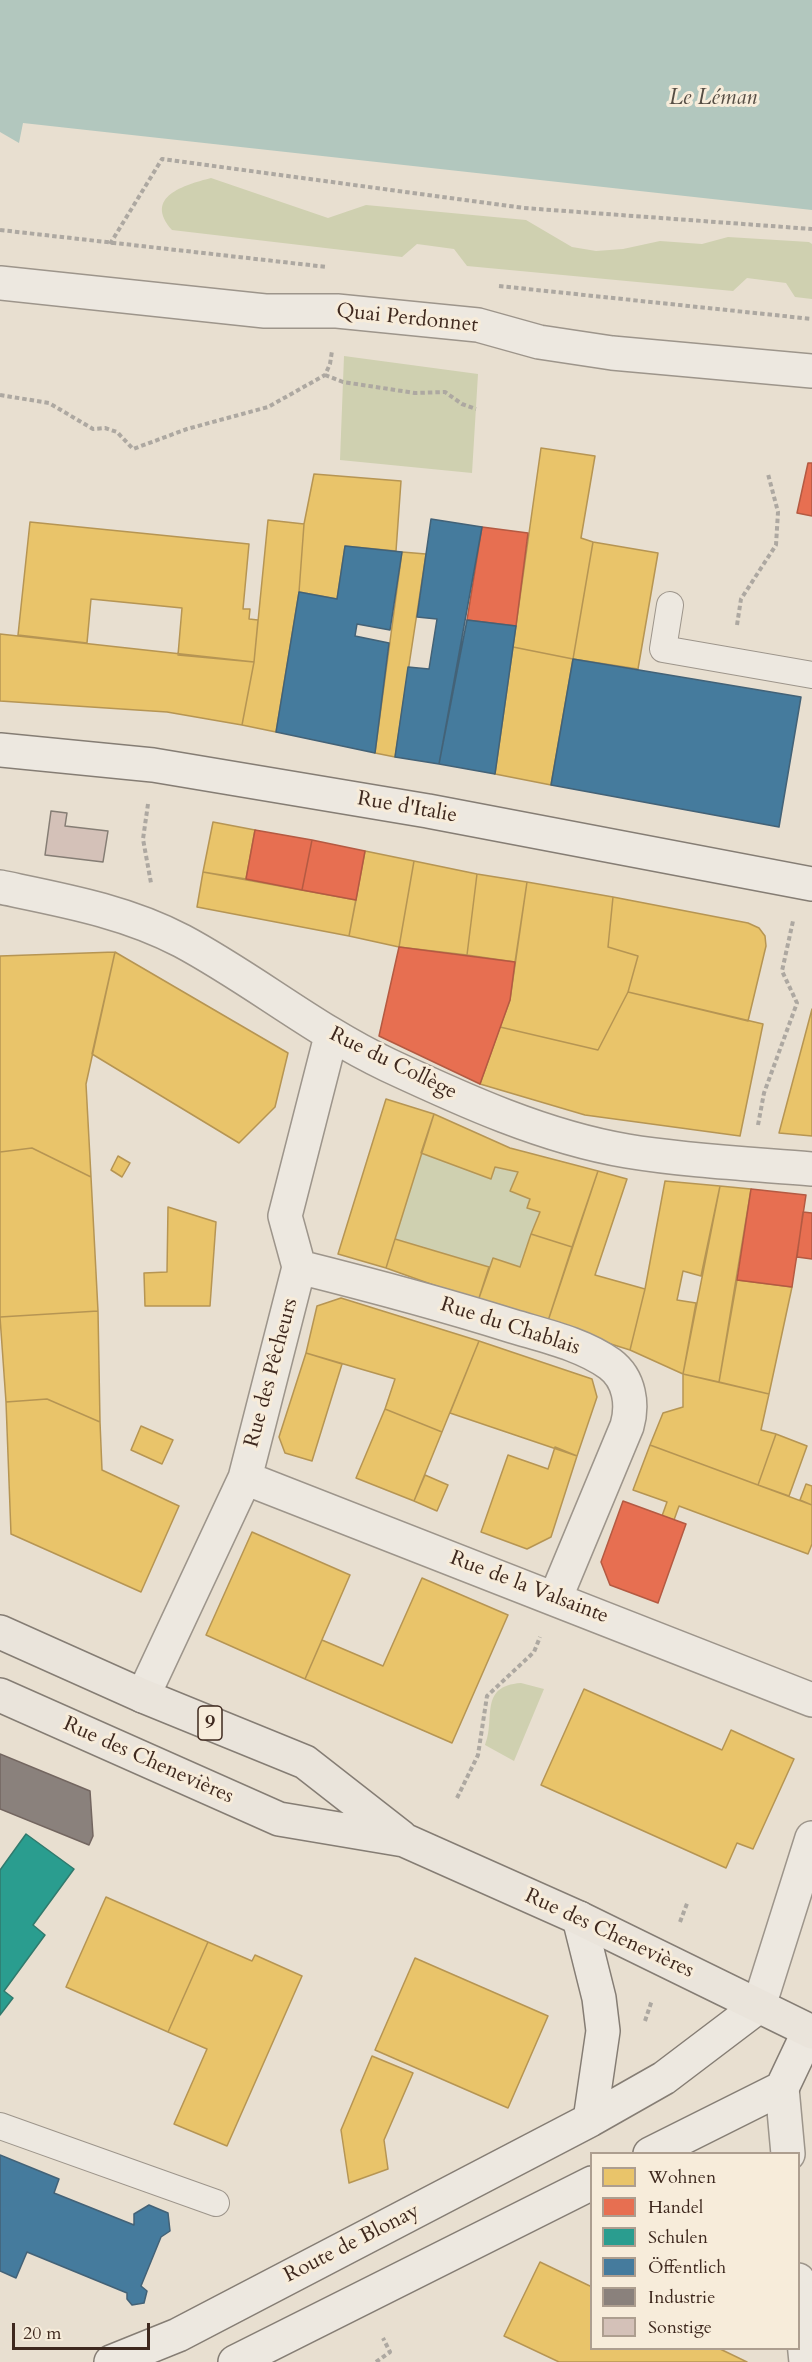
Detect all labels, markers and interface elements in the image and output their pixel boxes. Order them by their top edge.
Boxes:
water label: Le Léman [669,86,757,112]
street label: Quai Perdonnet [335,299,479,339]
street label: Rue d'Italie [355,787,459,829]
street label: Rue du Collège [325,1022,461,1106]
street label: Rue du Chablais [437,1293,583,1361]
street label: Rue des Pêcheurs [240,1296,304,1450]
street label: Rue de la Valsainte [446,1546,612,1630]
road number: 9 [198,1706,222,1740]
street label: Rue des Chenevières [59,1712,237,1810]
street label: Rue des Chenevières [521,1884,697,1984]
legend [590,2152,800,2350]
text: Wohnen [648,2165,716,2190]
text: Handel [648,2195,703,2220]
street label: Route de Blonay [280,2199,424,2289]
text: Schulen [648,2225,708,2250]
text: Öffentlich [648,2255,726,2280]
text: Industrie [648,2285,715,2310]
scale bar [15,2311,153,2349]
text: Sonstige [648,2315,712,2340]
text: 20 m [23,2321,62,2346]

